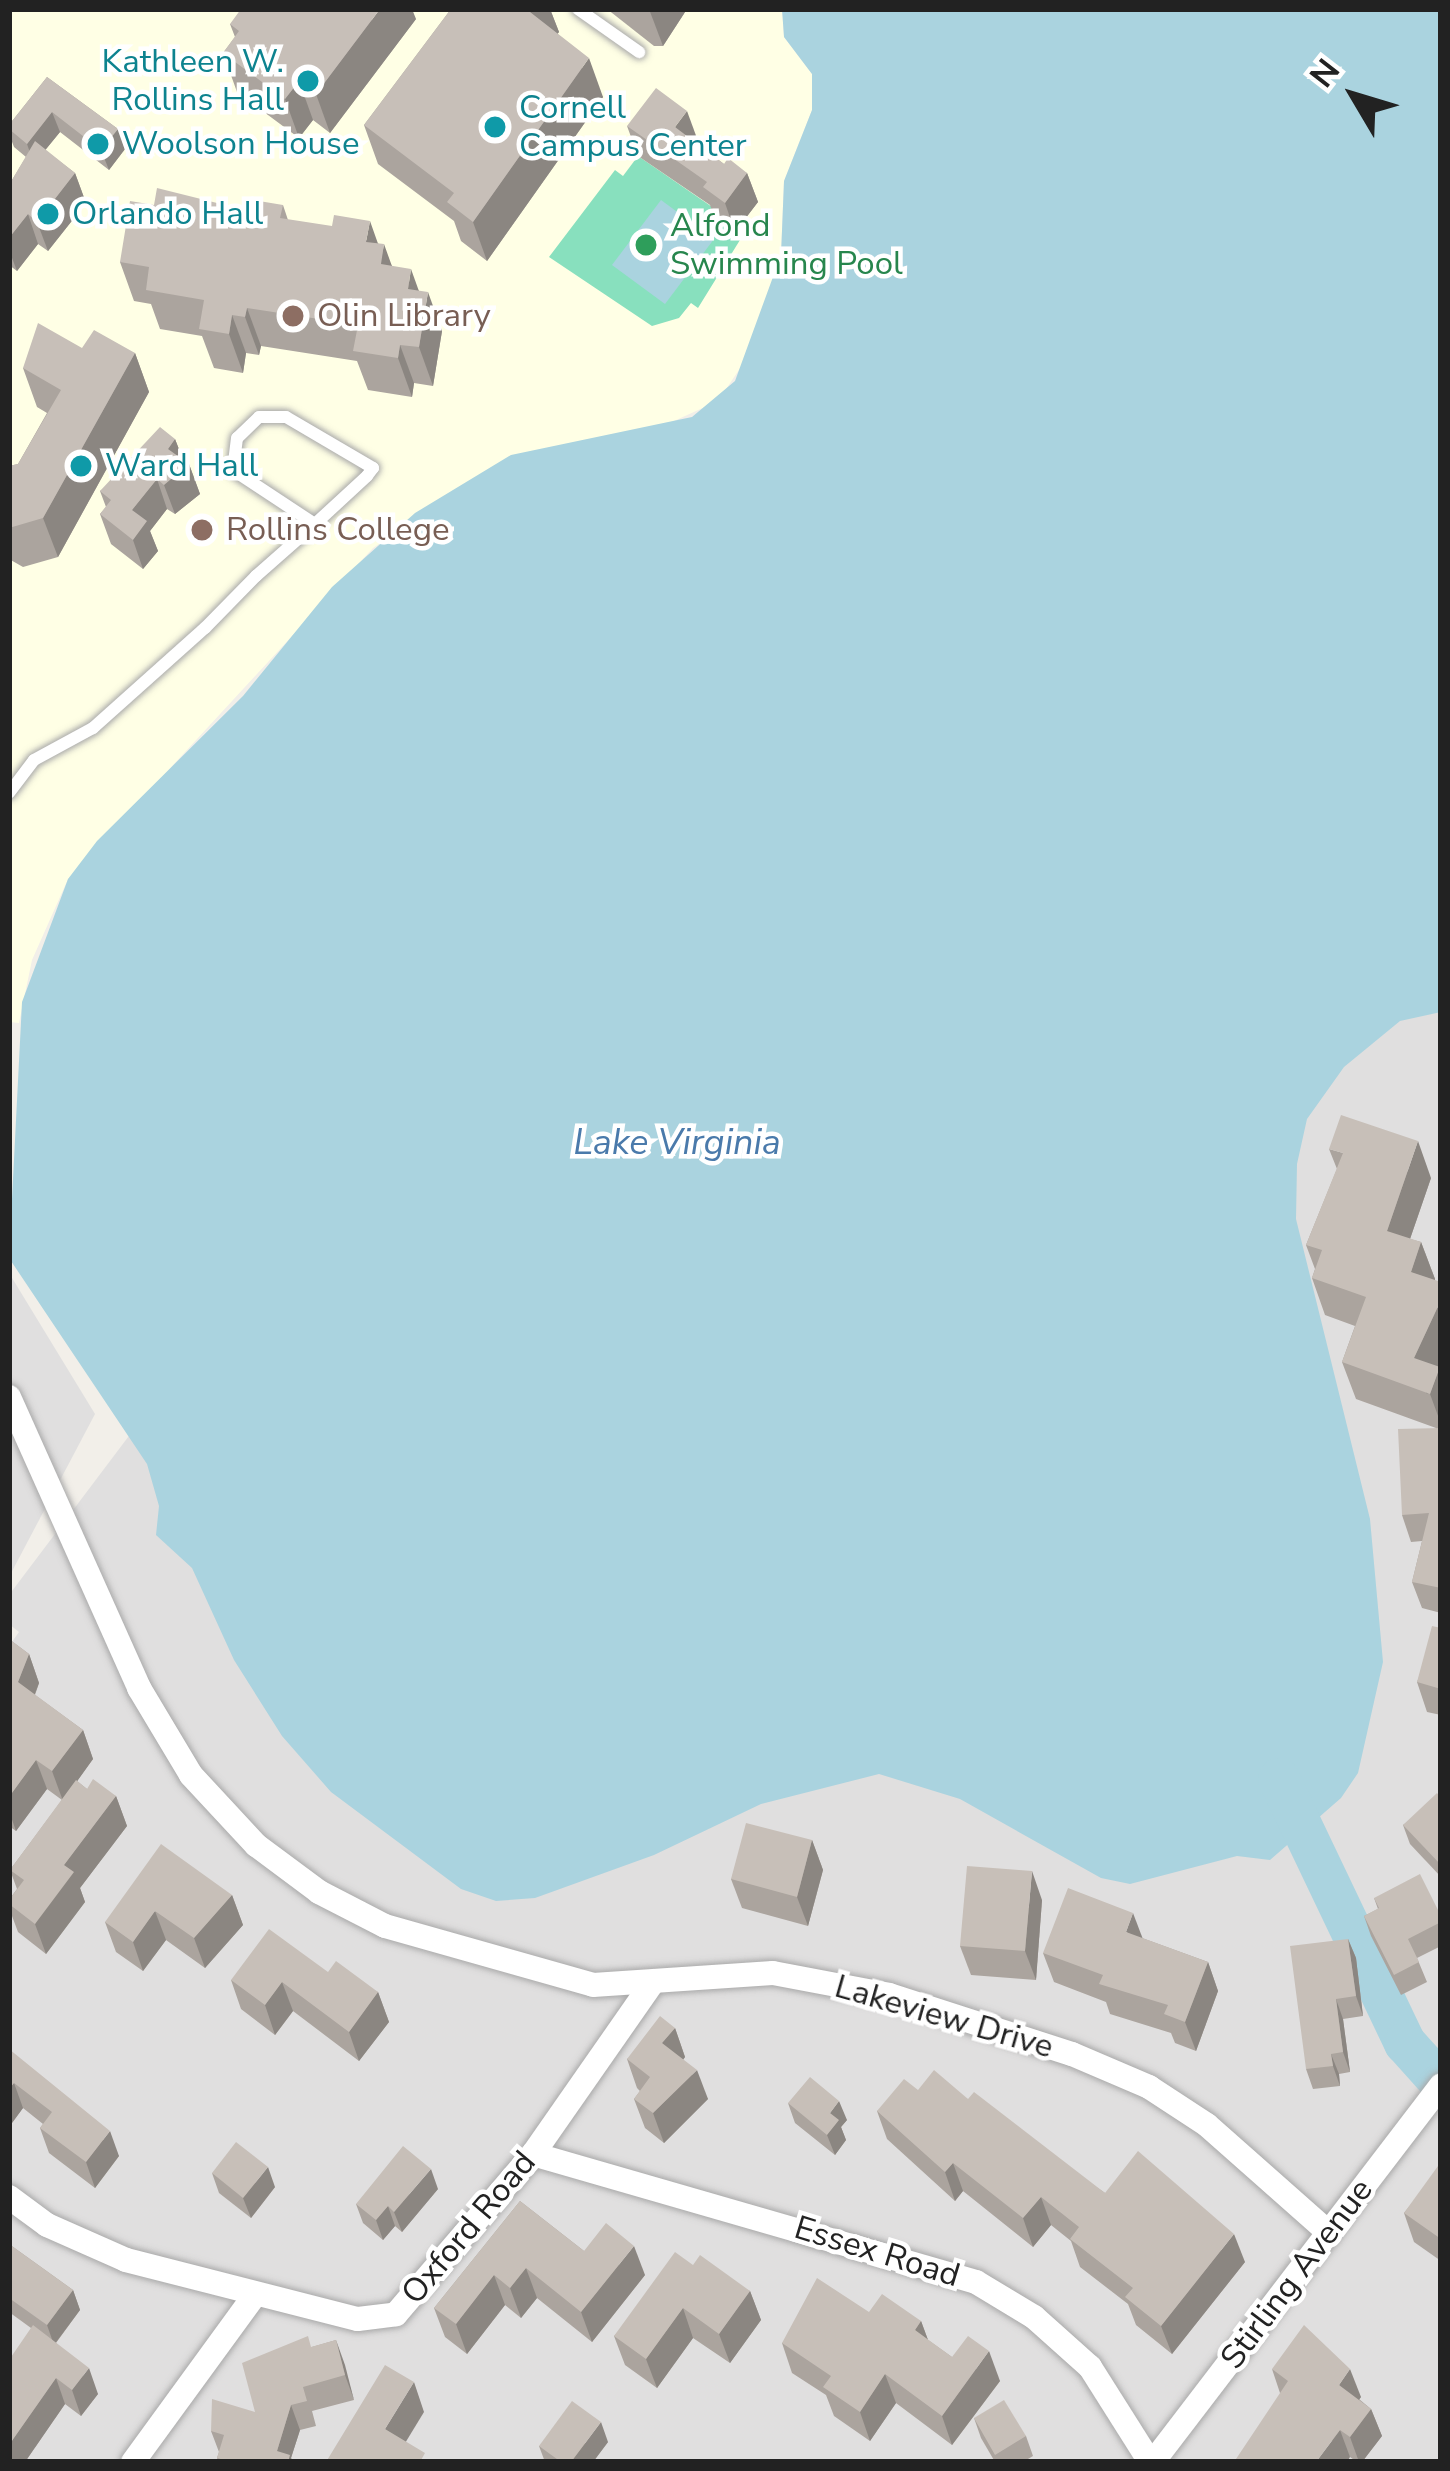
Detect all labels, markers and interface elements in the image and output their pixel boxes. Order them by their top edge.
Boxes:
north arrow [1294,36,1414,156]
place label: Kathleen W. Rollins Hall [102,42,284,120]
text: N [1300,50,1351,97]
marker: Kathleen W. Rollins Hall [295,68,321,94]
place label: Cornell Campus Center [519,88,747,166]
marker: Cornell Campus Center [482,114,508,140]
place label: Woolson House [122,124,360,164]
marker: Woolson House [85,131,111,157]
place label: Orlando Hall [72,194,263,234]
marker: Orlando Hall [35,201,61,227]
place label: Alfond Swimming Pool [670,206,903,284]
marker: Alfond Swimming Pool [633,232,659,258]
place label: Olin Library [317,296,491,336]
marker: Olin Library [280,303,306,329]
place label: Ward Hall [105,446,258,486]
marker: Ward Hall [68,453,94,479]
place label: Rollins College [226,510,450,550]
marker: Rollins College [189,517,215,543]
water label: Lake Virginia [573,1121,781,1165]
street label: Lakeview Drive [830,1967,1058,2067]
street label: Oxford Road [394,2143,544,2313]
street label: Stirling Avenue [1213,2171,1381,2377]
street label: Essex Road [790,2208,964,2296]

